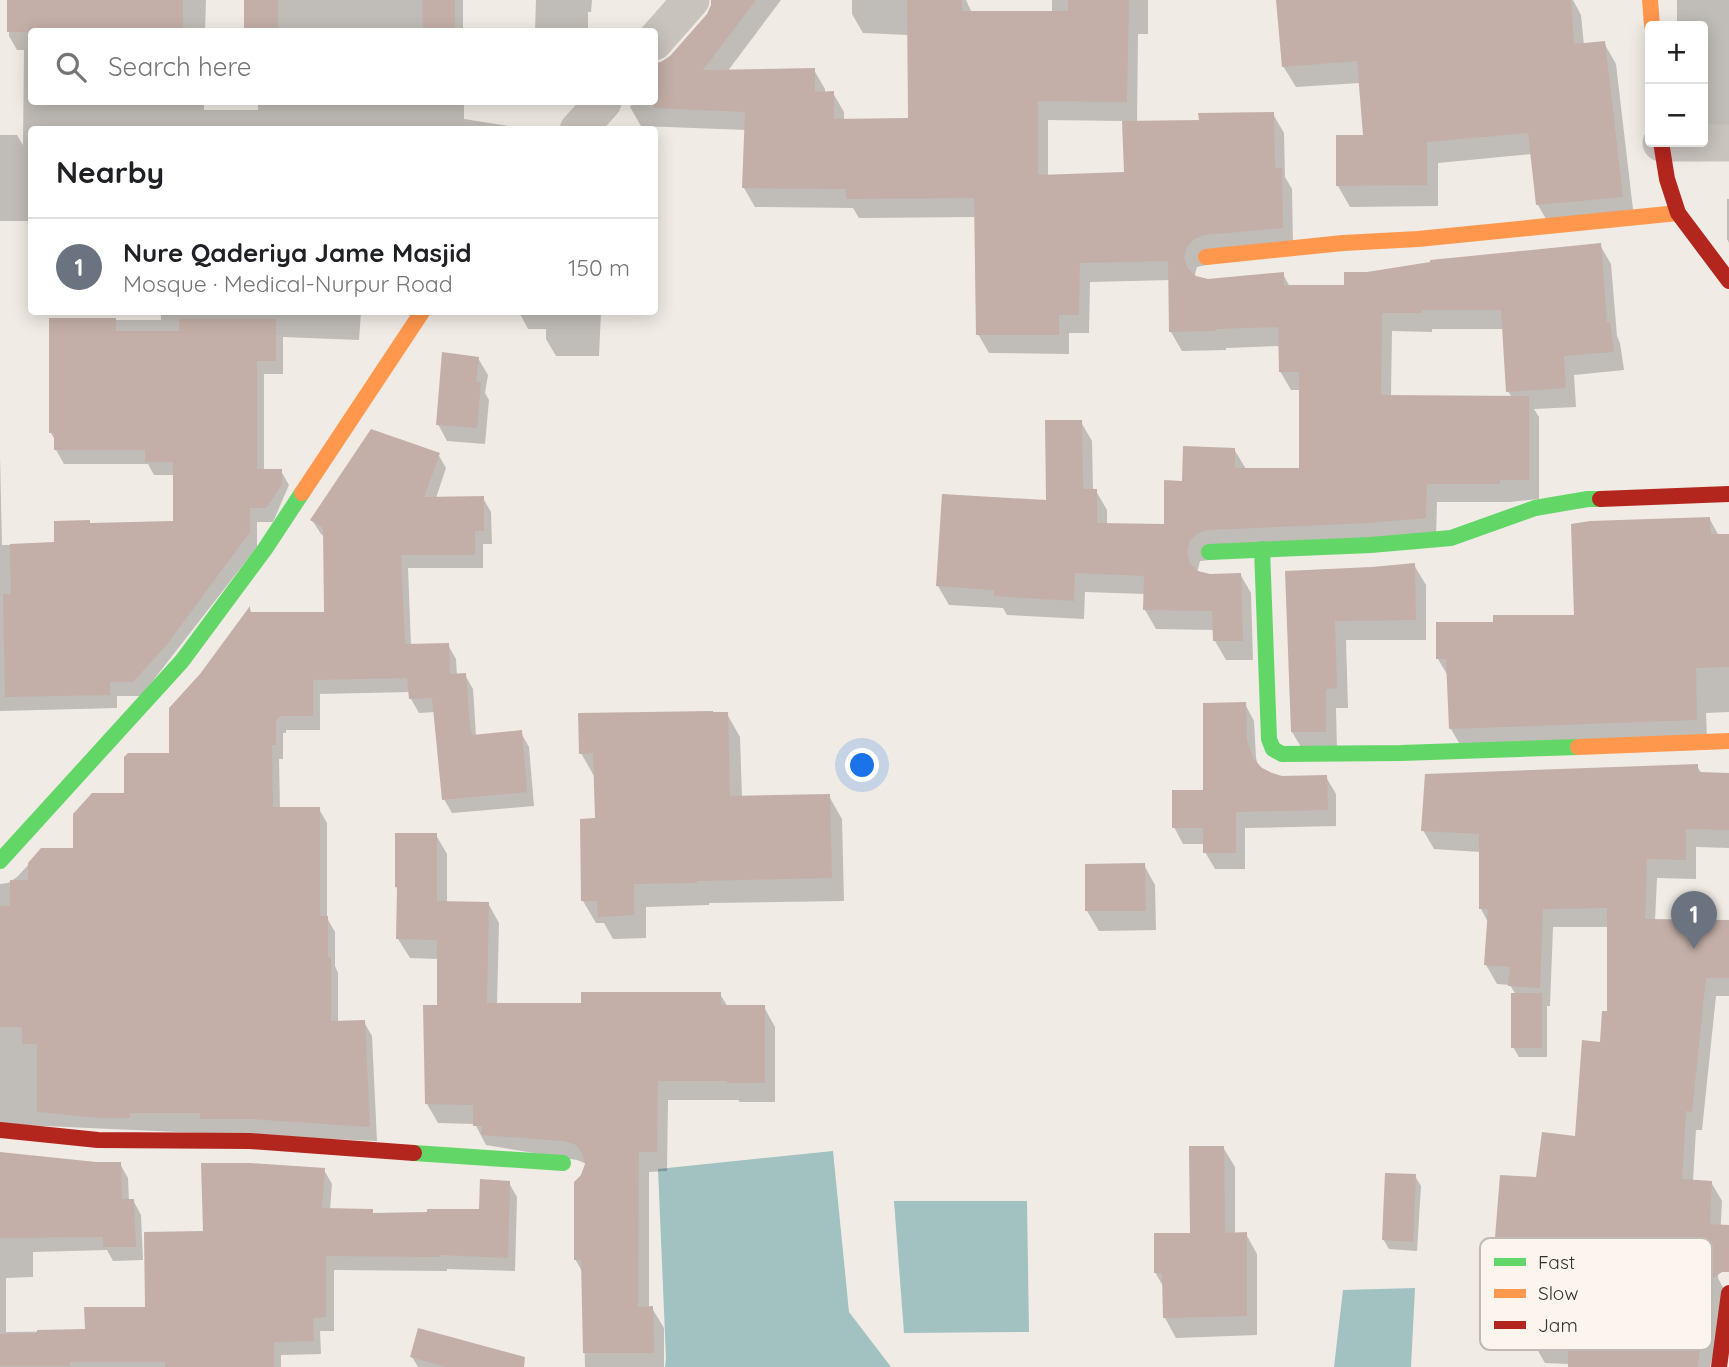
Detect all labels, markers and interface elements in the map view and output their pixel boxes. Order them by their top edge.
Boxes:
map controls [1645,21,1708,147]
button: + [1645,21,1708,84]
search box [28,28,658,105]
icon: search [52,48,90,86]
text: Search here [108,50,252,83]
button: − [1645,84,1708,147]
text: Nearby [56,153,164,191]
text: Nure Qaderiya Jame Masjid [123,236,472,269]
text: 1 [75,253,83,282]
text: 150 m [568,253,630,282]
text: Mosque · Medical-Nurpur Road [123,269,453,298]
your location [845,748,879,782]
pin: 1 [1671,891,1717,949]
legend [1480,1238,1712,1350]
text: Fast [1538,1250,1575,1274]
text: Slow [1538,1281,1579,1305]
text: Jam [1538,1313,1578,1337]

